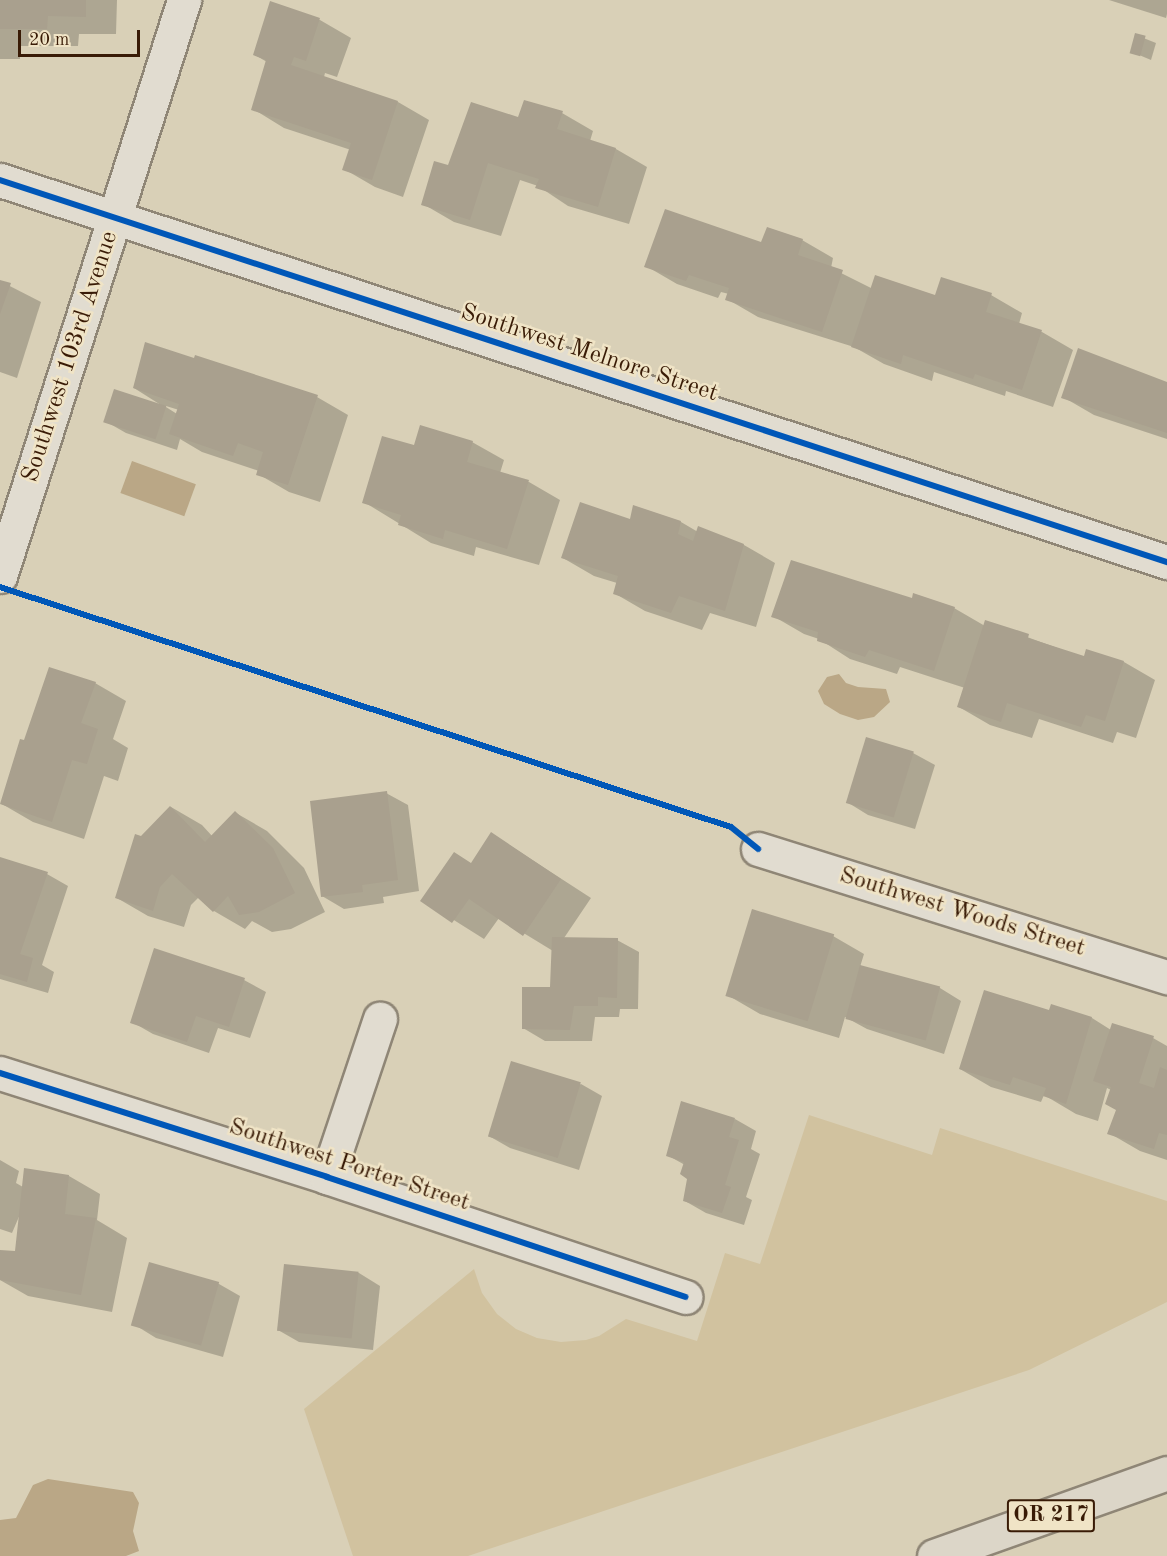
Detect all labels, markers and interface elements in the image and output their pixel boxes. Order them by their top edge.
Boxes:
scale bar [21,18,142,56]
text: 20 m [29,31,69,49]
street label: Southwest 103rd Avenue [17,228,125,486]
street label: Southwest Melnore Street [457,299,721,409]
street label: Southwest Woods Street [836,862,1088,964]
street label: Southwest Porter Street [225,1113,473,1219]
road number: OR 217 [1006,1497,1096,1535]

